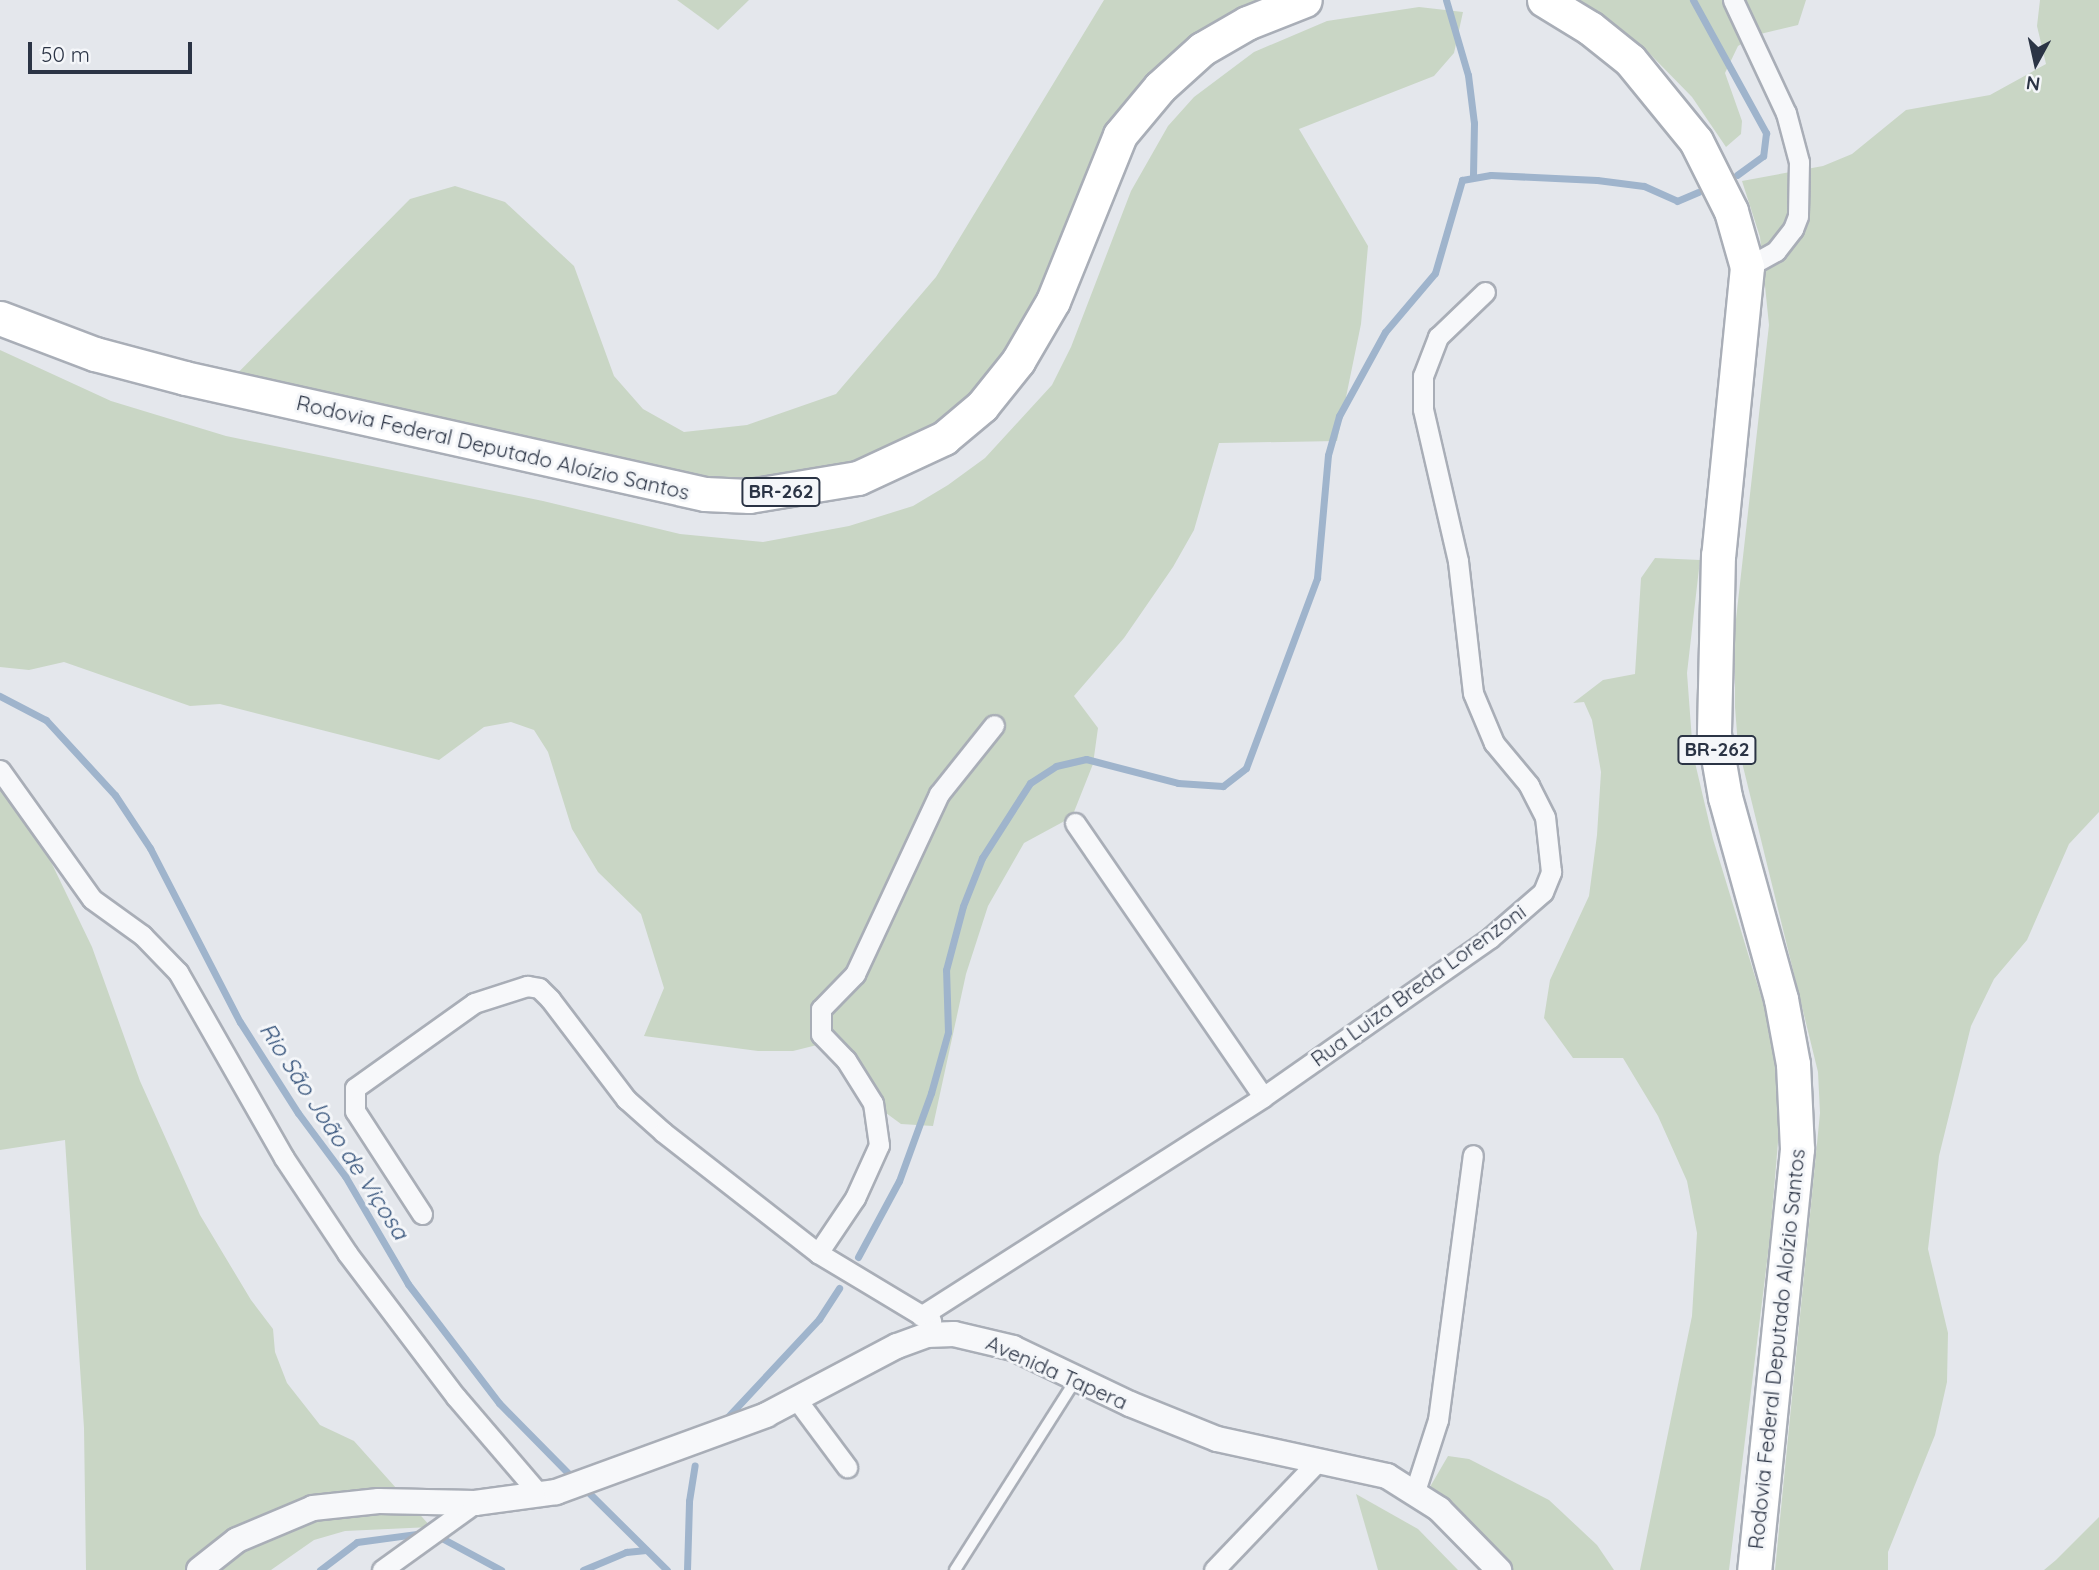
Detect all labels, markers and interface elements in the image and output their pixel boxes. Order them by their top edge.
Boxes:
scale bar [32,28,196,72]
north arrow [2001,28,2071,98]
text: 50 m [41,41,90,67]
text: N [2024,71,2042,97]
street label: Rodovia Federal Deputado Aloízio Santos [294,389,692,505]
road number: BR-262 [741,477,821,508]
road number: BR-262 [1677,734,1757,765]
street label: Rua Luiza Breda Lorenzoni [1306,899,1530,1071]
water label: Rio São João de Viçosa [254,1017,414,1245]
street label: Rodovia Federal Deputado Aloízio Santos [1742,1148,1810,1550]
street label: Avenida Tapera [982,1330,1132,1414]

